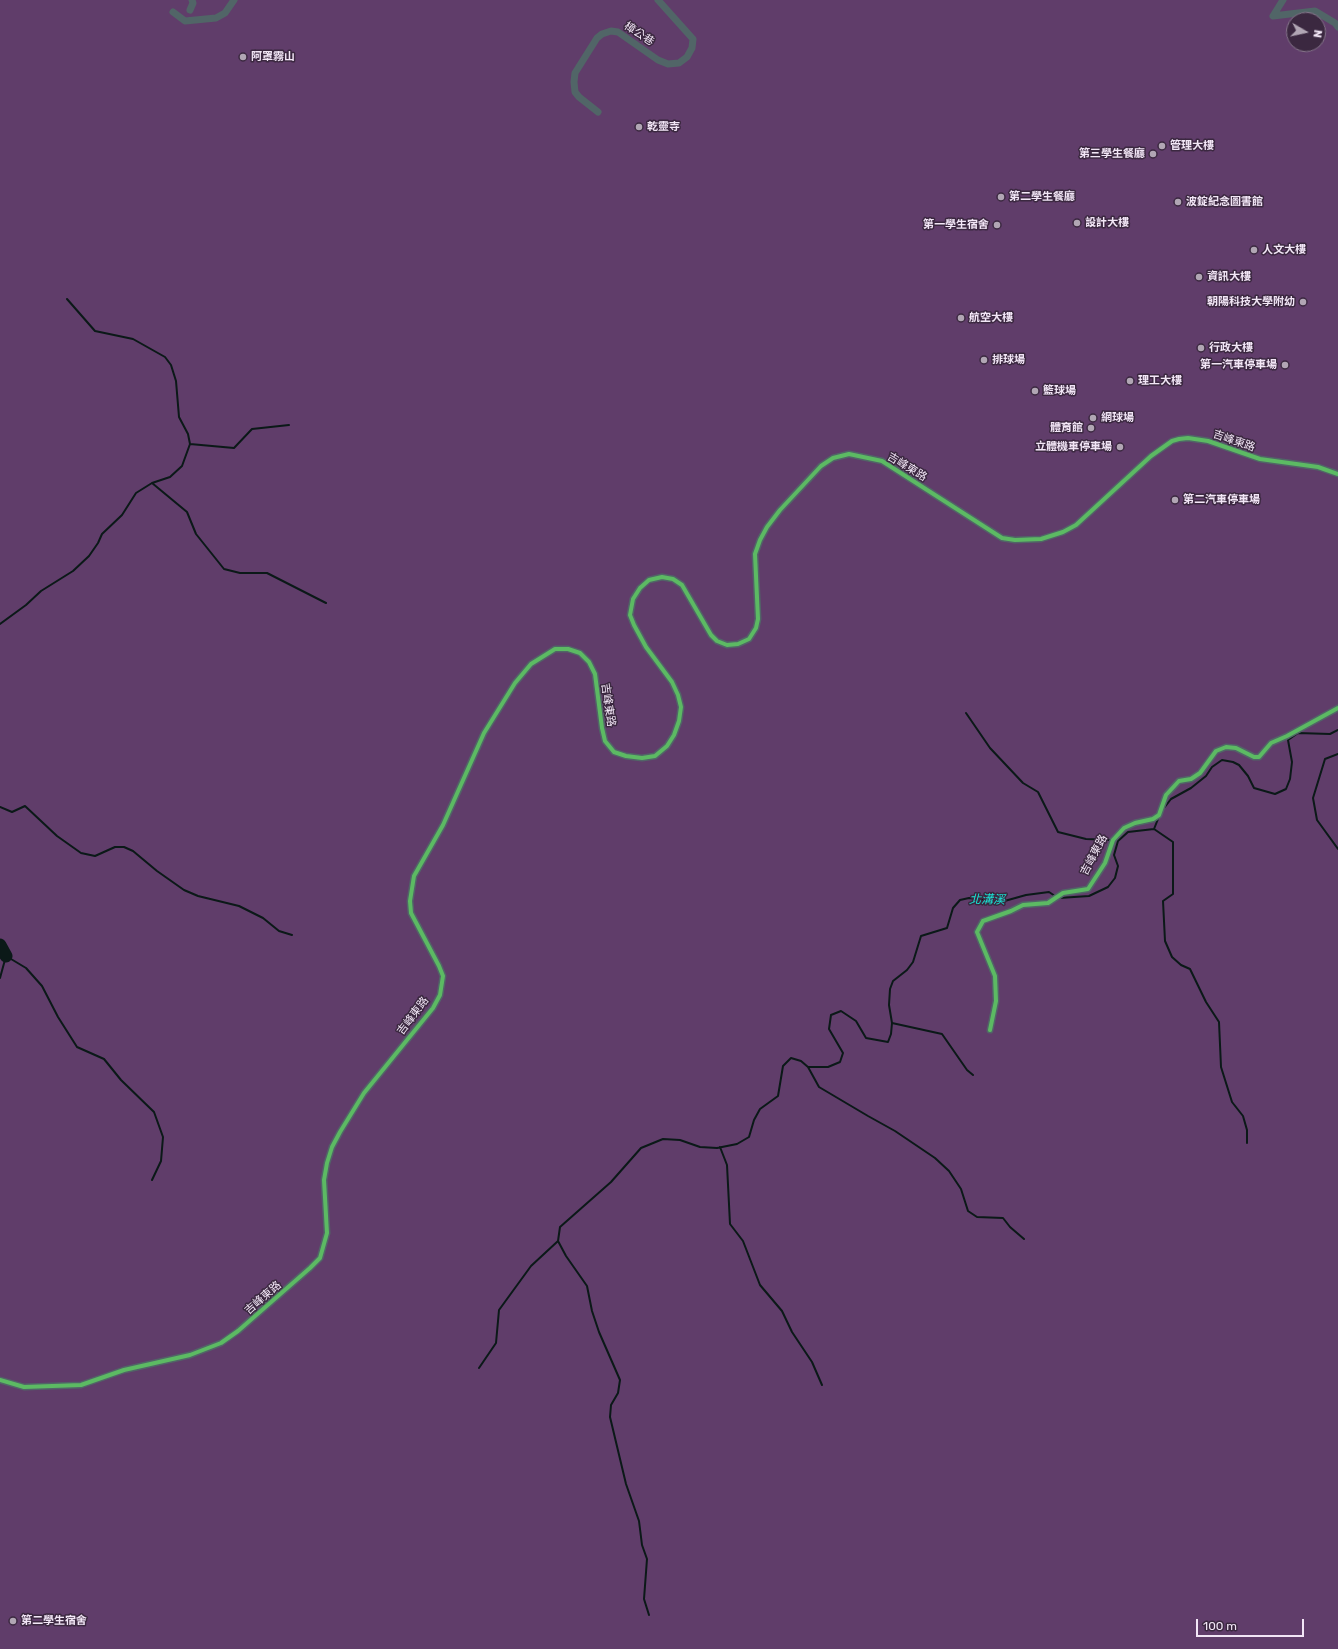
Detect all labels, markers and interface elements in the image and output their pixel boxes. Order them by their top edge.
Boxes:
north arrow [1286,12,1326,52]
street label: 樟公巷 [622,19,656,49]
text: N [1310,29,1324,39]
place label: 阿罩霧山 [251,50,295,64]
marker: 阿罩霧山 [238,52,248,62]
place label: 乾靈寺 [647,120,680,134]
marker: 乾靈寺 [634,122,644,132]
place label: 管理大樓 [1170,139,1214,153]
marker: 管理大樓 [1157,141,1167,151]
place label: 第三學生餐廳 [1079,147,1145,161]
marker: 第三學生餐廳 [1148,149,1158,159]
place label: 第二學生餐廳 [1009,190,1075,204]
marker: 第二學生餐廳 [996,192,1006,202]
place label: 波錠紀念圖書館 [1186,195,1263,209]
marker: 波錠紀念圖書館 [1173,197,1183,207]
place label: 設計大樓 [1085,216,1129,230]
place label: 第一學生宿舍 [923,218,989,232]
marker: 設計大樓 [1072,218,1082,228]
marker: 第一學生宿舍 [992,220,1002,230]
place label: 人文大樓 [1262,243,1306,257]
marker: 人文大樓 [1249,245,1259,255]
place label: 資訊大樓 [1207,270,1251,284]
marker: 資訊大樓 [1194,272,1204,282]
place label: 朝陽科技大學附幼 [1207,295,1295,309]
marker: 朝陽科技大學附幼 [1298,297,1308,307]
place label: 航空大樓 [969,311,1013,325]
marker: 航空大樓 [956,313,966,323]
place label: 行政大樓 [1209,341,1253,355]
marker: 行政大樓 [1196,343,1206,353]
place label: 排球場 [992,353,1025,367]
marker: 排球場 [979,355,989,365]
place label: 第一汽車停車場 [1200,358,1277,372]
marker: 第一汽車停車場 [1280,360,1290,370]
place label: 理工大樓 [1138,374,1182,388]
marker: 理工大樓 [1125,376,1135,386]
place label: 籃球場 [1043,384,1076,398]
marker: 籃球場 [1030,386,1040,396]
place label: 網球場 [1101,411,1134,425]
marker: 網球場 [1088,413,1098,423]
place label: 體育館 [1050,421,1083,435]
marker: 體育館 [1086,423,1096,433]
street label: 吉峰東路 [1211,428,1257,454]
place label: 立體機車停車場 [1035,440,1112,454]
marker: 立體機車停車場 [1115,442,1125,452]
street label: 吉峰東路 [885,450,929,484]
place label: 第二汽車停車場 [1183,493,1260,507]
marker: 第二汽車停車場 [1170,495,1180,505]
street label: 吉峰東路 [598,682,618,728]
street label: 吉峰東路 [1078,832,1110,878]
water label: 北溝溪 [969,892,1005,908]
street label: 吉峰東路 [394,994,432,1038]
street label: 吉峰東路 [242,1279,284,1317]
scale bar [1198,1611,1306,1637]
place label: 第二學生宿舍 [21,1614,87,1628]
marker: 第二學生宿舍 [8,1616,18,1626]
text: 100 m [1203,1619,1237,1633]

